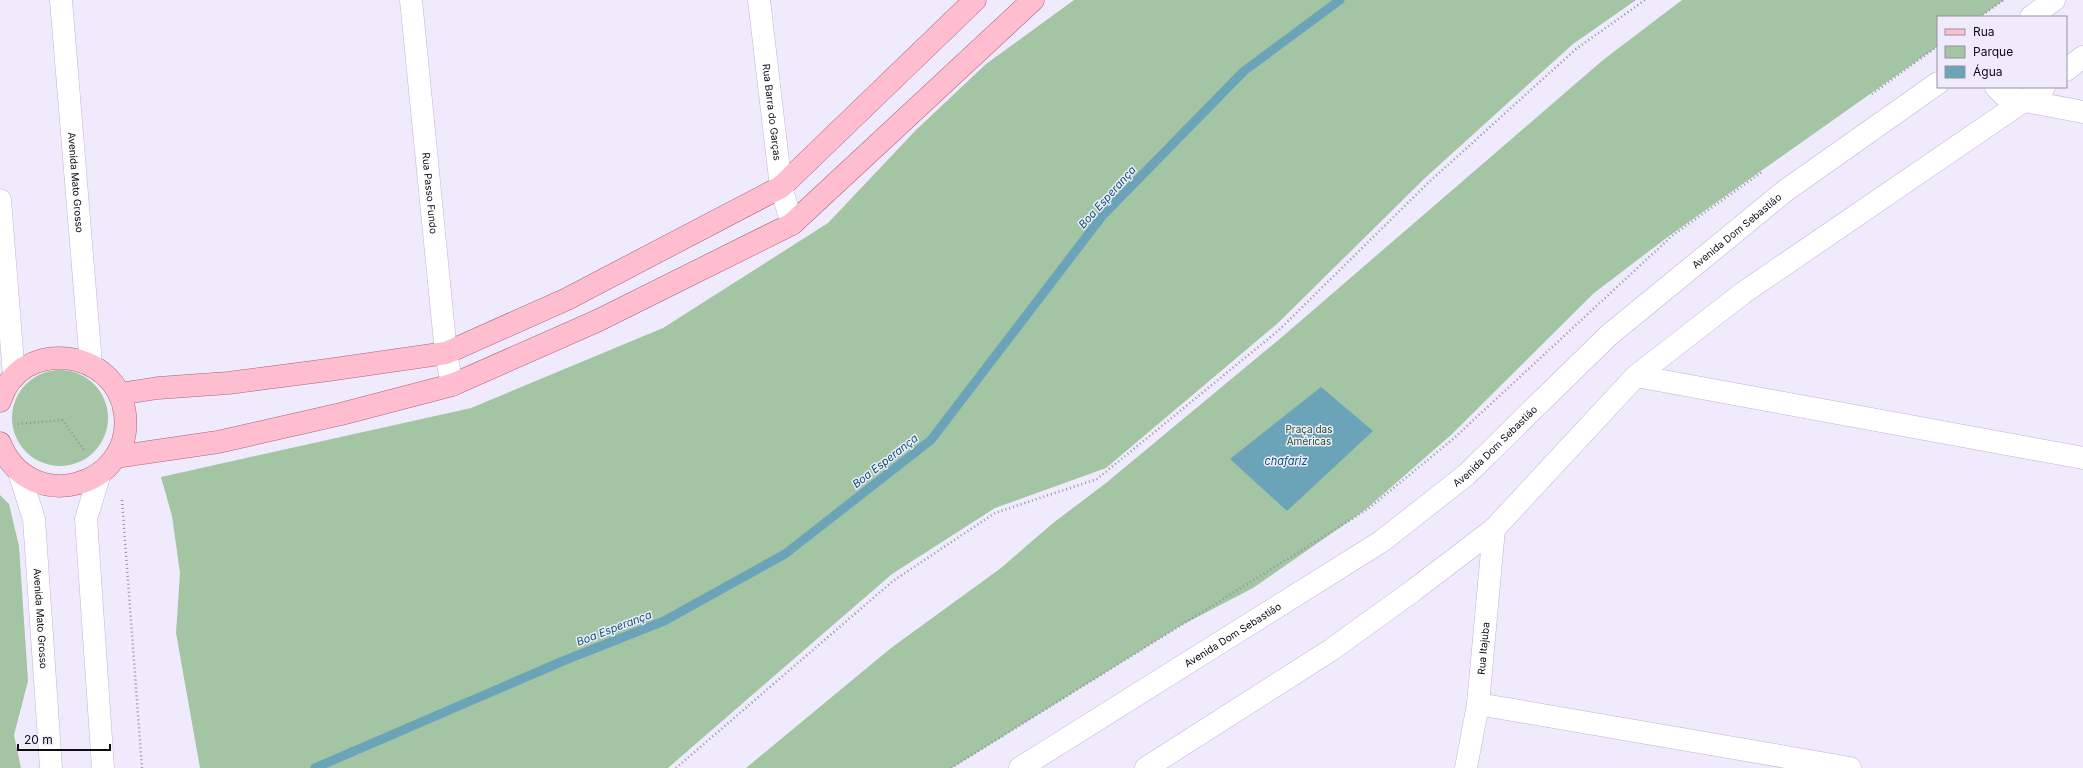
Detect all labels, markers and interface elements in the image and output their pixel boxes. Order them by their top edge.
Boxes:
legend [1937,16,2067,88]
text: Rua [1973,24,1995,39]
text: Parque [1973,44,2013,59]
street label: Rua Barra do Garças [761,63,784,161]
text: Água [1973,64,2002,79]
street label: Avenida Mato Grosso [66,132,86,233]
street label: Rua Passo Fundo [420,152,440,234]
water label: Boa Esperança [1075,163,1139,231]
street label: Avenida Dom Sebastião [1689,191,1784,271]
street label: Avenida Dom Sebastião [1450,403,1539,489]
park label: Praça das Américas [1285,423,1333,447]
water label: Boa Esperança [849,431,921,491]
water label: chafariz [1264,454,1308,468]
street label: Avenida Mato Grosso [31,568,50,669]
street label: Avenida Dom Sebastião [1182,600,1283,669]
water label: Boa Esperança [574,607,654,649]
street label: Rua Itajuba [1475,622,1491,675]
scale bar [18,726,110,752]
text: 20 m [24,732,53,747]

